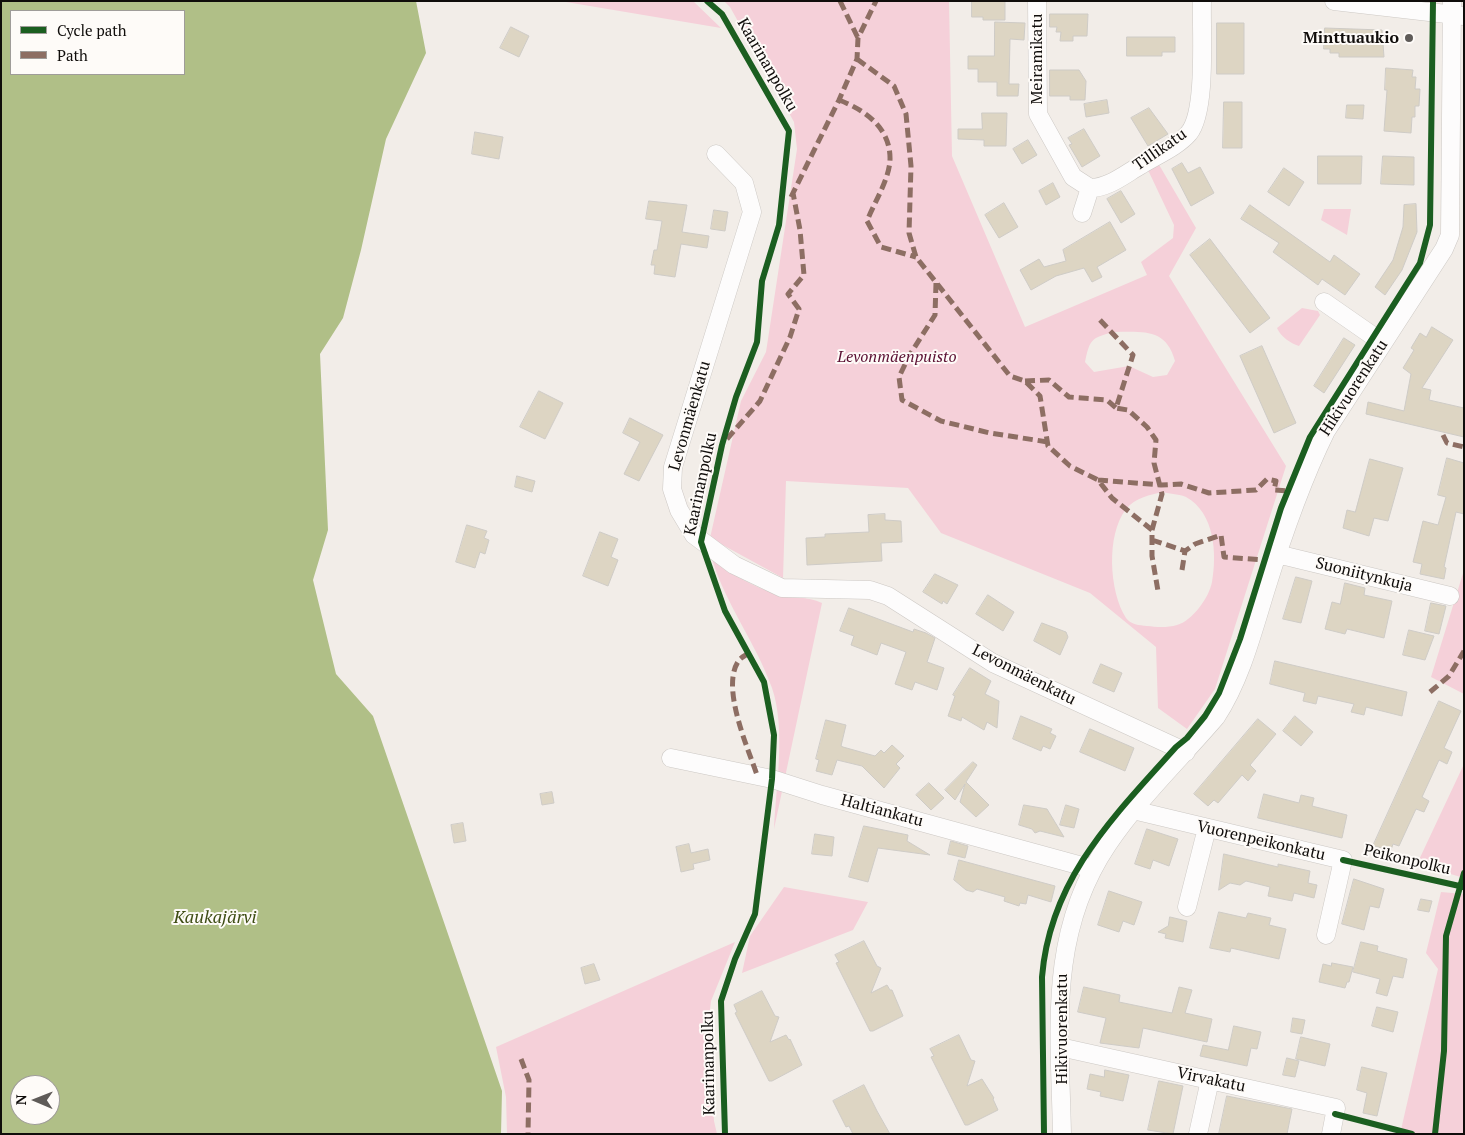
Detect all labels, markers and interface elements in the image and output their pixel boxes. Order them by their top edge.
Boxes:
legend [10,10,185,75]
street label: Meiramikatu [1027,13,1047,105]
street label: Kaarinanpolku [733,15,801,115]
text: Cycle path [57,20,127,40]
place label: Minttuaukio [1303,28,1399,48]
marker: Minttuaukio [1403,32,1415,44]
text: Path [57,45,88,65]
street label: Tillikatu [1130,125,1190,175]
street label: Hikivuorenkatu [1316,336,1392,440]
park label: Levonmäenpuisto [837,347,957,367]
street label: Levonmäenkatu [665,359,715,473]
street label: Kaarinanpolku [681,431,721,537]
street label: Suoniitynkuja [1313,554,1415,596]
street label: Levonmäenkatu [969,641,1079,709]
street label: Haltiankatu [839,791,925,831]
street label: Vuorenpeikonkatu [1195,817,1327,865]
street label: Peikonpolku [1362,841,1452,879]
water label: Kaukajärvi [173,907,257,929]
street label: Hikivuorenkatu [1052,974,1072,1084]
street label: Kaarinanpolku [698,1010,720,1116]
street label: Virvakatu [1175,1063,1247,1097]
north arrow [10,1075,60,1125]
text: N [11,1094,30,1105]

